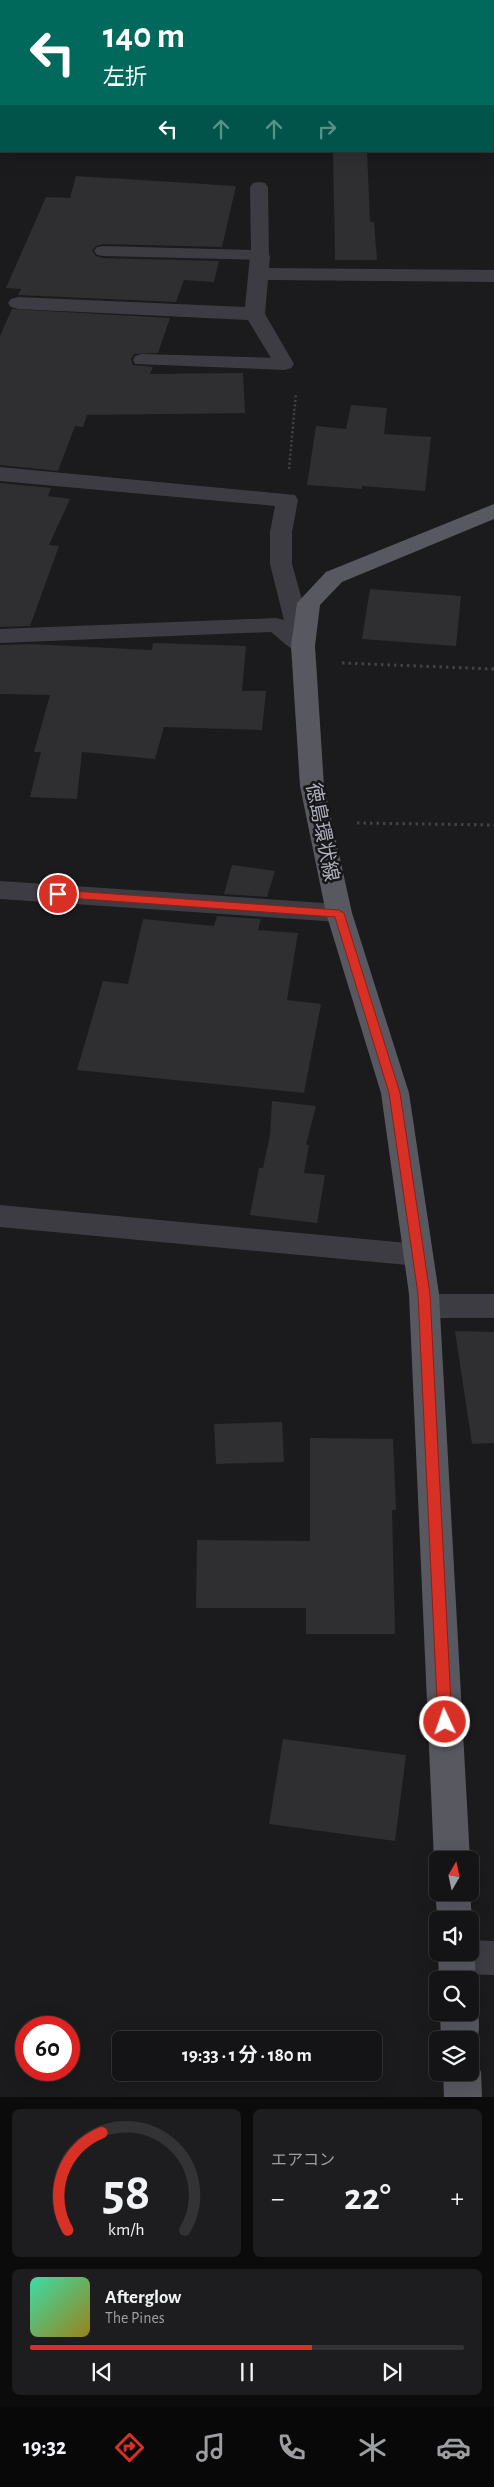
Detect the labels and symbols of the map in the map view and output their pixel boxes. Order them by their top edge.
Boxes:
street label: 徳島環状線 [303,781,343,883]
pin [37,873,79,915]
position arrow [418,1695,470,1747]
north arrow [429,1851,479,1901]
speed limit sign: 60 [15,2016,80,2081]

